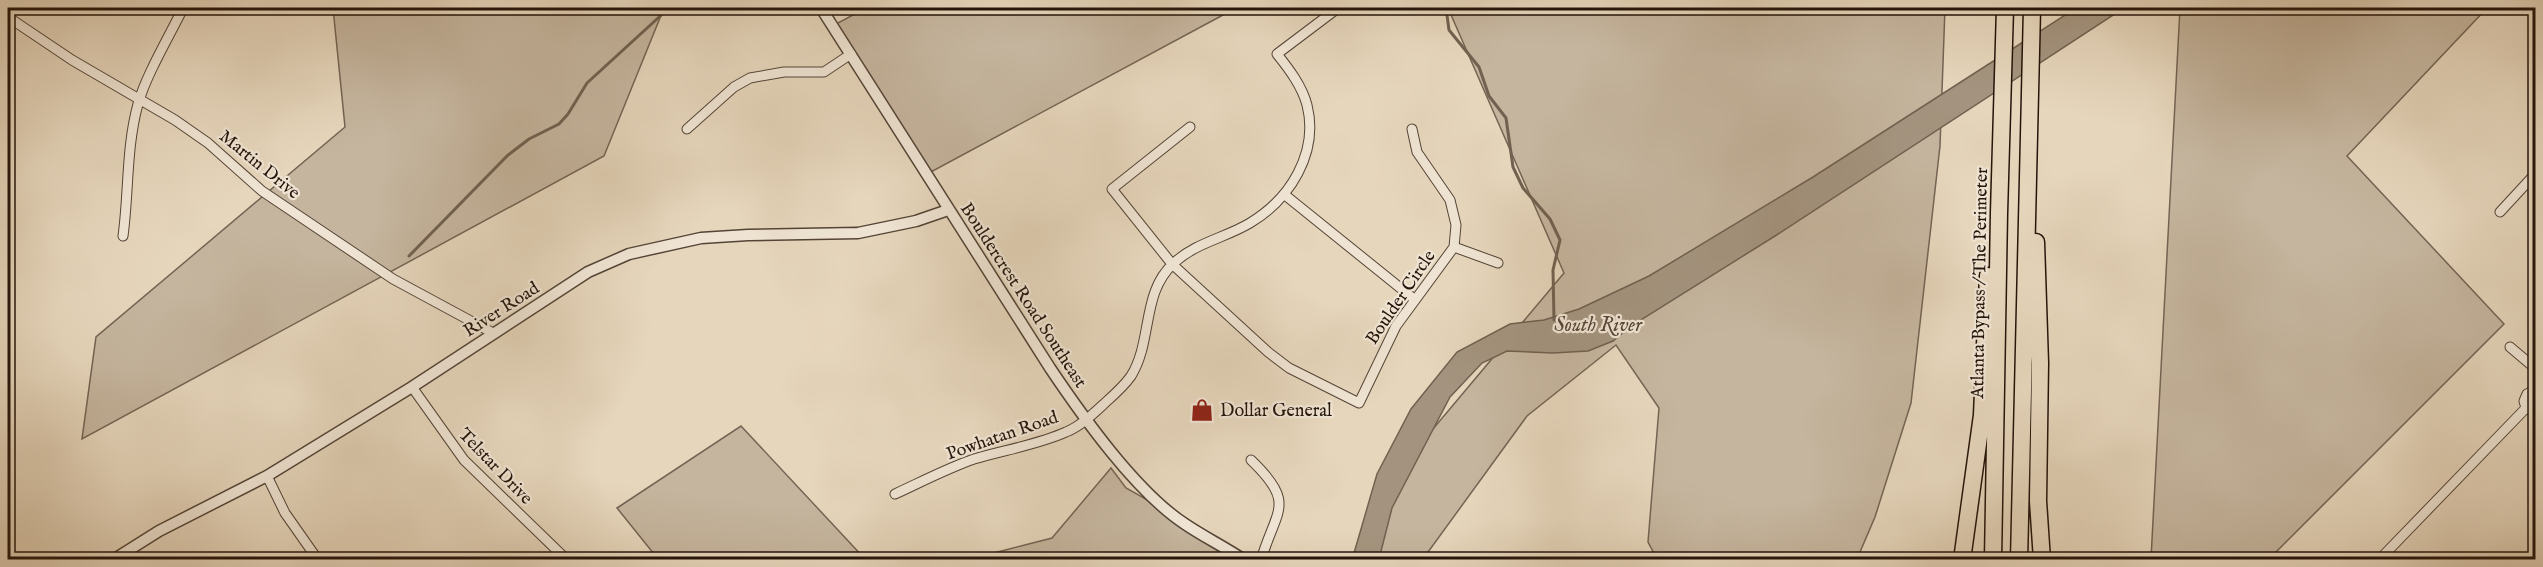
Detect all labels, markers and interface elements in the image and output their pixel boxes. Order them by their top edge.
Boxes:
street label: Martin Drive [214,125,304,205]
street label: Atlanta Bypass / The Perimeter [1967,167,1994,400]
street label: Bouldercrest Road Southeast [954,199,1091,393]
street label: Boulder Circle [1361,246,1441,350]
street label: River Road [460,277,544,343]
water label: South River [1554,313,1643,338]
shop icon: Dollar General [1189,397,1215,423]
place label: Dollar General [1220,400,1332,423]
street label: Powhatan Road [944,406,1062,466]
street label: Telstar Drive [453,424,537,510]

